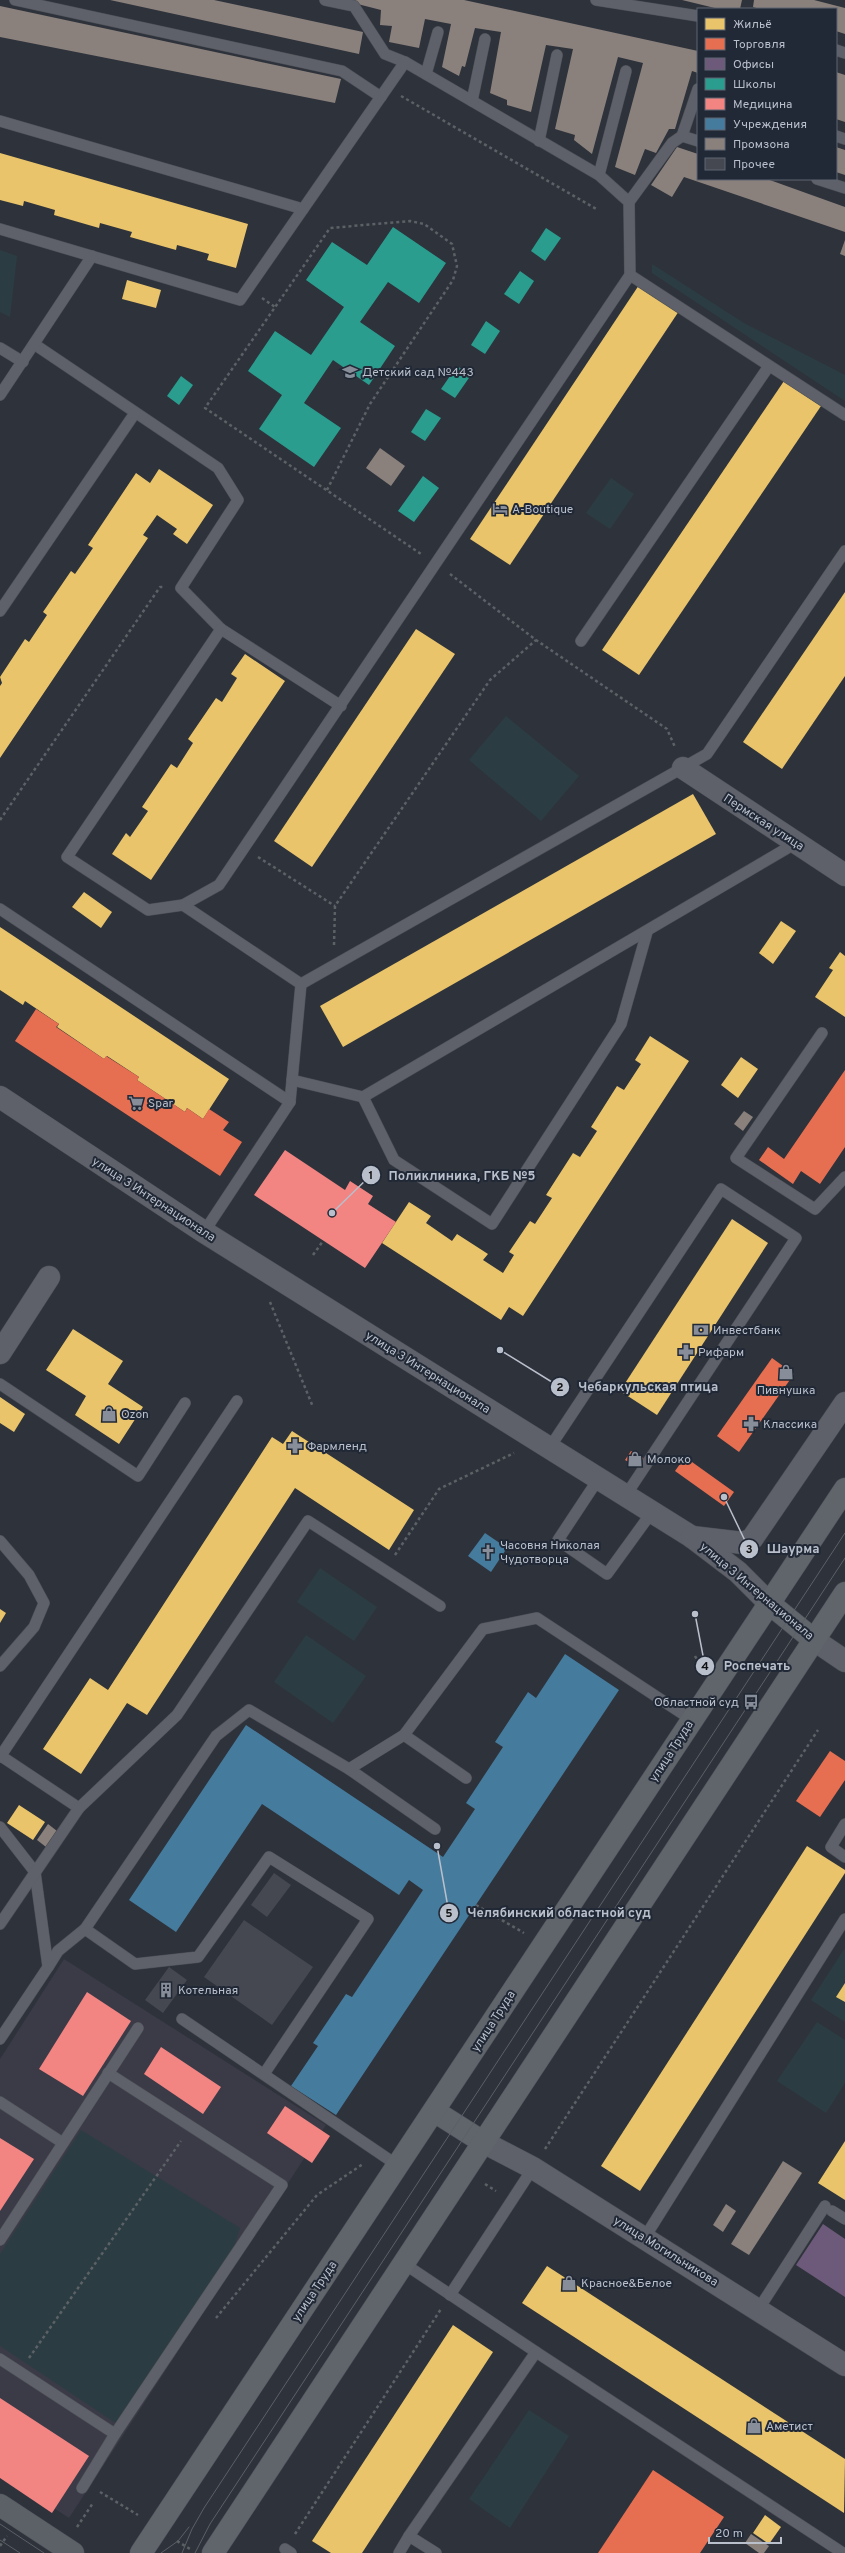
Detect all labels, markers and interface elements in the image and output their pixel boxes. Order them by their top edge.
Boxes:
legend [697,8,837,180]
text: Жильё [733,17,772,33]
text: Торговля [733,37,785,53]
text: Офисы [733,57,774,73]
text: Школы [733,77,776,93]
text: Медицина [733,97,792,113]
text: Учреждения [733,117,807,133]
text: Промзона [733,137,790,153]
text: Прочее [733,157,775,173]
school or university icon: Детский сад №443 [341,363,359,381]
place label: Детский сад №443 [362,365,474,381]
hotel icon: A-Boutique [491,500,509,518]
place label: A-Boutique [512,502,573,518]
street label: Пермская улица [720,791,807,855]
supermarket icon: Spar [127,1094,145,1112]
place label: Spar [148,1096,174,1112]
street label: улица 3 Интернационала [89,1154,218,1246]
callout: Поликлиника, ГКБ №5 [361,1162,544,1187]
text: 1 [369,1168,373,1184]
text: Поликлиника, ГКБ №5 [389,1169,535,1185]
bank icon: Инвестбанк [692,1321,710,1339]
place label: Инвестбанк [713,1323,781,1339]
street label: улица 3 Интернационала [362,1328,493,1418]
pharmacy icon: Рифарм [677,1343,695,1361]
place label: Рифарм [698,1345,744,1361]
shop icon: Пивнушка [777,1363,795,1381]
callout: Чебаркульская птица [550,1374,726,1399]
text: 2 [556,1380,564,1396]
text: Чебаркульская птица [578,1380,718,1396]
place label: Пивнушка [757,1383,815,1399]
shop icon: Ozon [100,1405,118,1423]
place label: Ozon [121,1407,149,1423]
pharmacy icon: Классика [742,1415,760,1433]
place label: Классика [763,1417,817,1433]
pharmacy icon: Фармленд [286,1437,304,1455]
place label: Фармленд [307,1439,367,1455]
shop icon: Молоко [626,1450,644,1468]
place label: Молоко [647,1452,691,1468]
callout: Шаурма [739,1536,827,1561]
place label: Часовня Николая Чудотворца [500,1538,600,1568]
street label: улица 3 Интернационала [697,1539,817,1643]
text: Шаурма [767,1542,819,1558]
church icon: Часовня Николая Чудотворца [479,1543,497,1561]
callout: Роспечать [695,1653,798,1678]
text: 4 [701,1659,709,1675]
text: Роспечать [724,1659,790,1675]
bus stop icon: Областной суд [742,1693,760,1711]
place label: Областной суд [654,1695,739,1711]
street label: улица Труда [646,1718,698,1785]
callout: Челябинский областной суд [439,1900,659,1925]
text: 5 [445,1906,453,1922]
text: Челябинский областной суд [467,1906,651,1922]
building icon: Котельная [157,1981,175,1999]
place label: Котельная [178,1983,238,1999]
street label: улица Труда [468,1988,520,2055]
street label: улица Могильникова [610,2213,721,2291]
street label: улица Труда [289,2258,341,2325]
shop icon: Красное&Белое [560,2274,578,2292]
place label: Красное&Белое [581,2276,672,2292]
shop icon: Аметист [745,2417,763,2435]
place label: Аметист [766,2419,814,2435]
scale bar [709,2519,781,2545]
text: 20 m [715,2526,743,2542]

